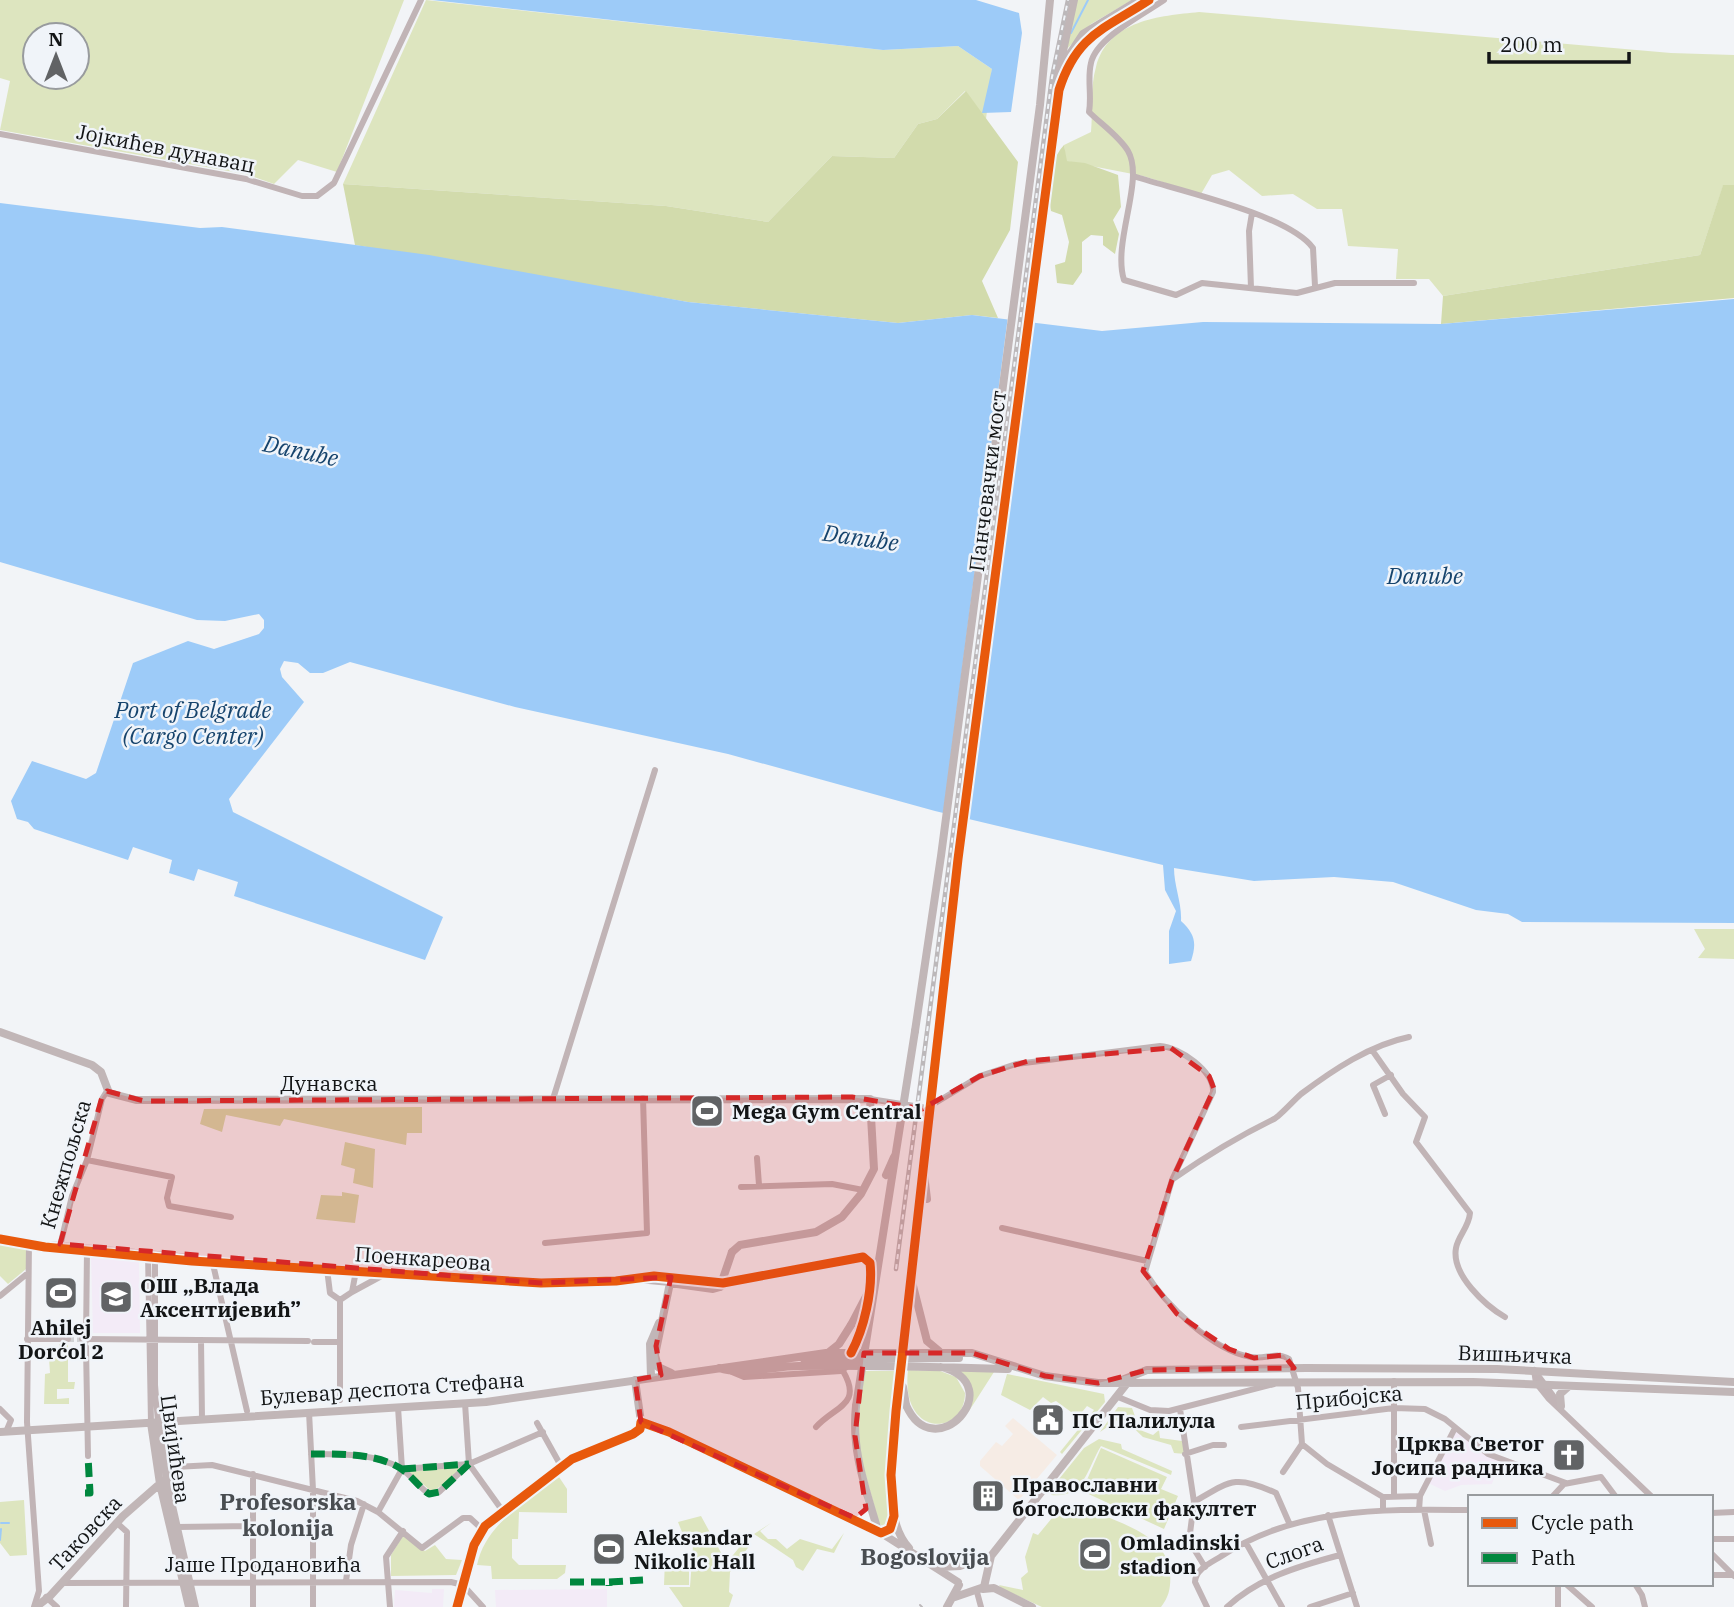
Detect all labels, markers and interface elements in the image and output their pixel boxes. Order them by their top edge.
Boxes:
north arrow [21,21,91,91]
scale bar [1489,21,1629,65]
text: N [48,27,64,51]
text: 200 m [1500,30,1563,58]
street label: Јојкићев дунавац [74,117,258,179]
street label: Панчевачки мост [962,389,1012,573]
water label: Danube [260,427,341,473]
water label: Danube [820,517,901,557]
water label: Danube [1386,560,1463,590]
water label: Port of Belgrade (Cargo Center) [113,694,272,750]
street label: Дунавска [280,1069,378,1097]
sports icon: Mega Gym Central [688,1092,726,1130]
street label: Кнежпољска [33,1096,97,1232]
place label: Mega Gym Central [732,1097,922,1125]
street label: Поенкареова [354,1239,492,1277]
place label: ОШ „Влада Аксентијевић” [140,1271,301,1323]
sports icon: Ahilej Dorćol 2 [42,1274,80,1312]
school or university icon: ОШ „Влада Аксентијевић” [97,1278,135,1316]
place label: Ahilej Dorćol 2 [18,1313,104,1365]
street label: Вишњичка [1457,1338,1573,1370]
street label: Булевар деспота Стефана [259,1365,525,1411]
street label: Прибојска [1294,1378,1404,1416]
street label: Цвијићева [154,1393,198,1505]
public building icon: ПС Палилула [1029,1401,1067,1439]
place label: ПС Палилула [1072,1406,1215,1434]
place label: Црква Светог Јосипа радника [1372,1429,1544,1481]
church icon: Црква Светог Јосипа радника [1550,1436,1588,1474]
place label: Православни богословски факултет [1012,1470,1257,1522]
building icon: Православни богословски факултет [969,1477,1007,1515]
district label: Profesorska kolonija [220,1486,356,1542]
street label: Таковска [43,1489,127,1577]
legend [1468,1495,1713,1586]
text: Cycle path [1531,1508,1634,1536]
place label: Aleksandar Nikolic Hall [634,1523,755,1575]
place label: Omladinski stadion [1120,1528,1240,1580]
street label: Слога [1261,1529,1327,1575]
sports icon: Aleksandar Nikolic Hall [590,1530,628,1568]
sports icon: Omladinski stadion [1076,1535,1114,1573]
district label: Bogoslovija [860,1541,990,1571]
text: Path [1531,1543,1576,1571]
street label: Јаше Продановића [165,1550,361,1578]

